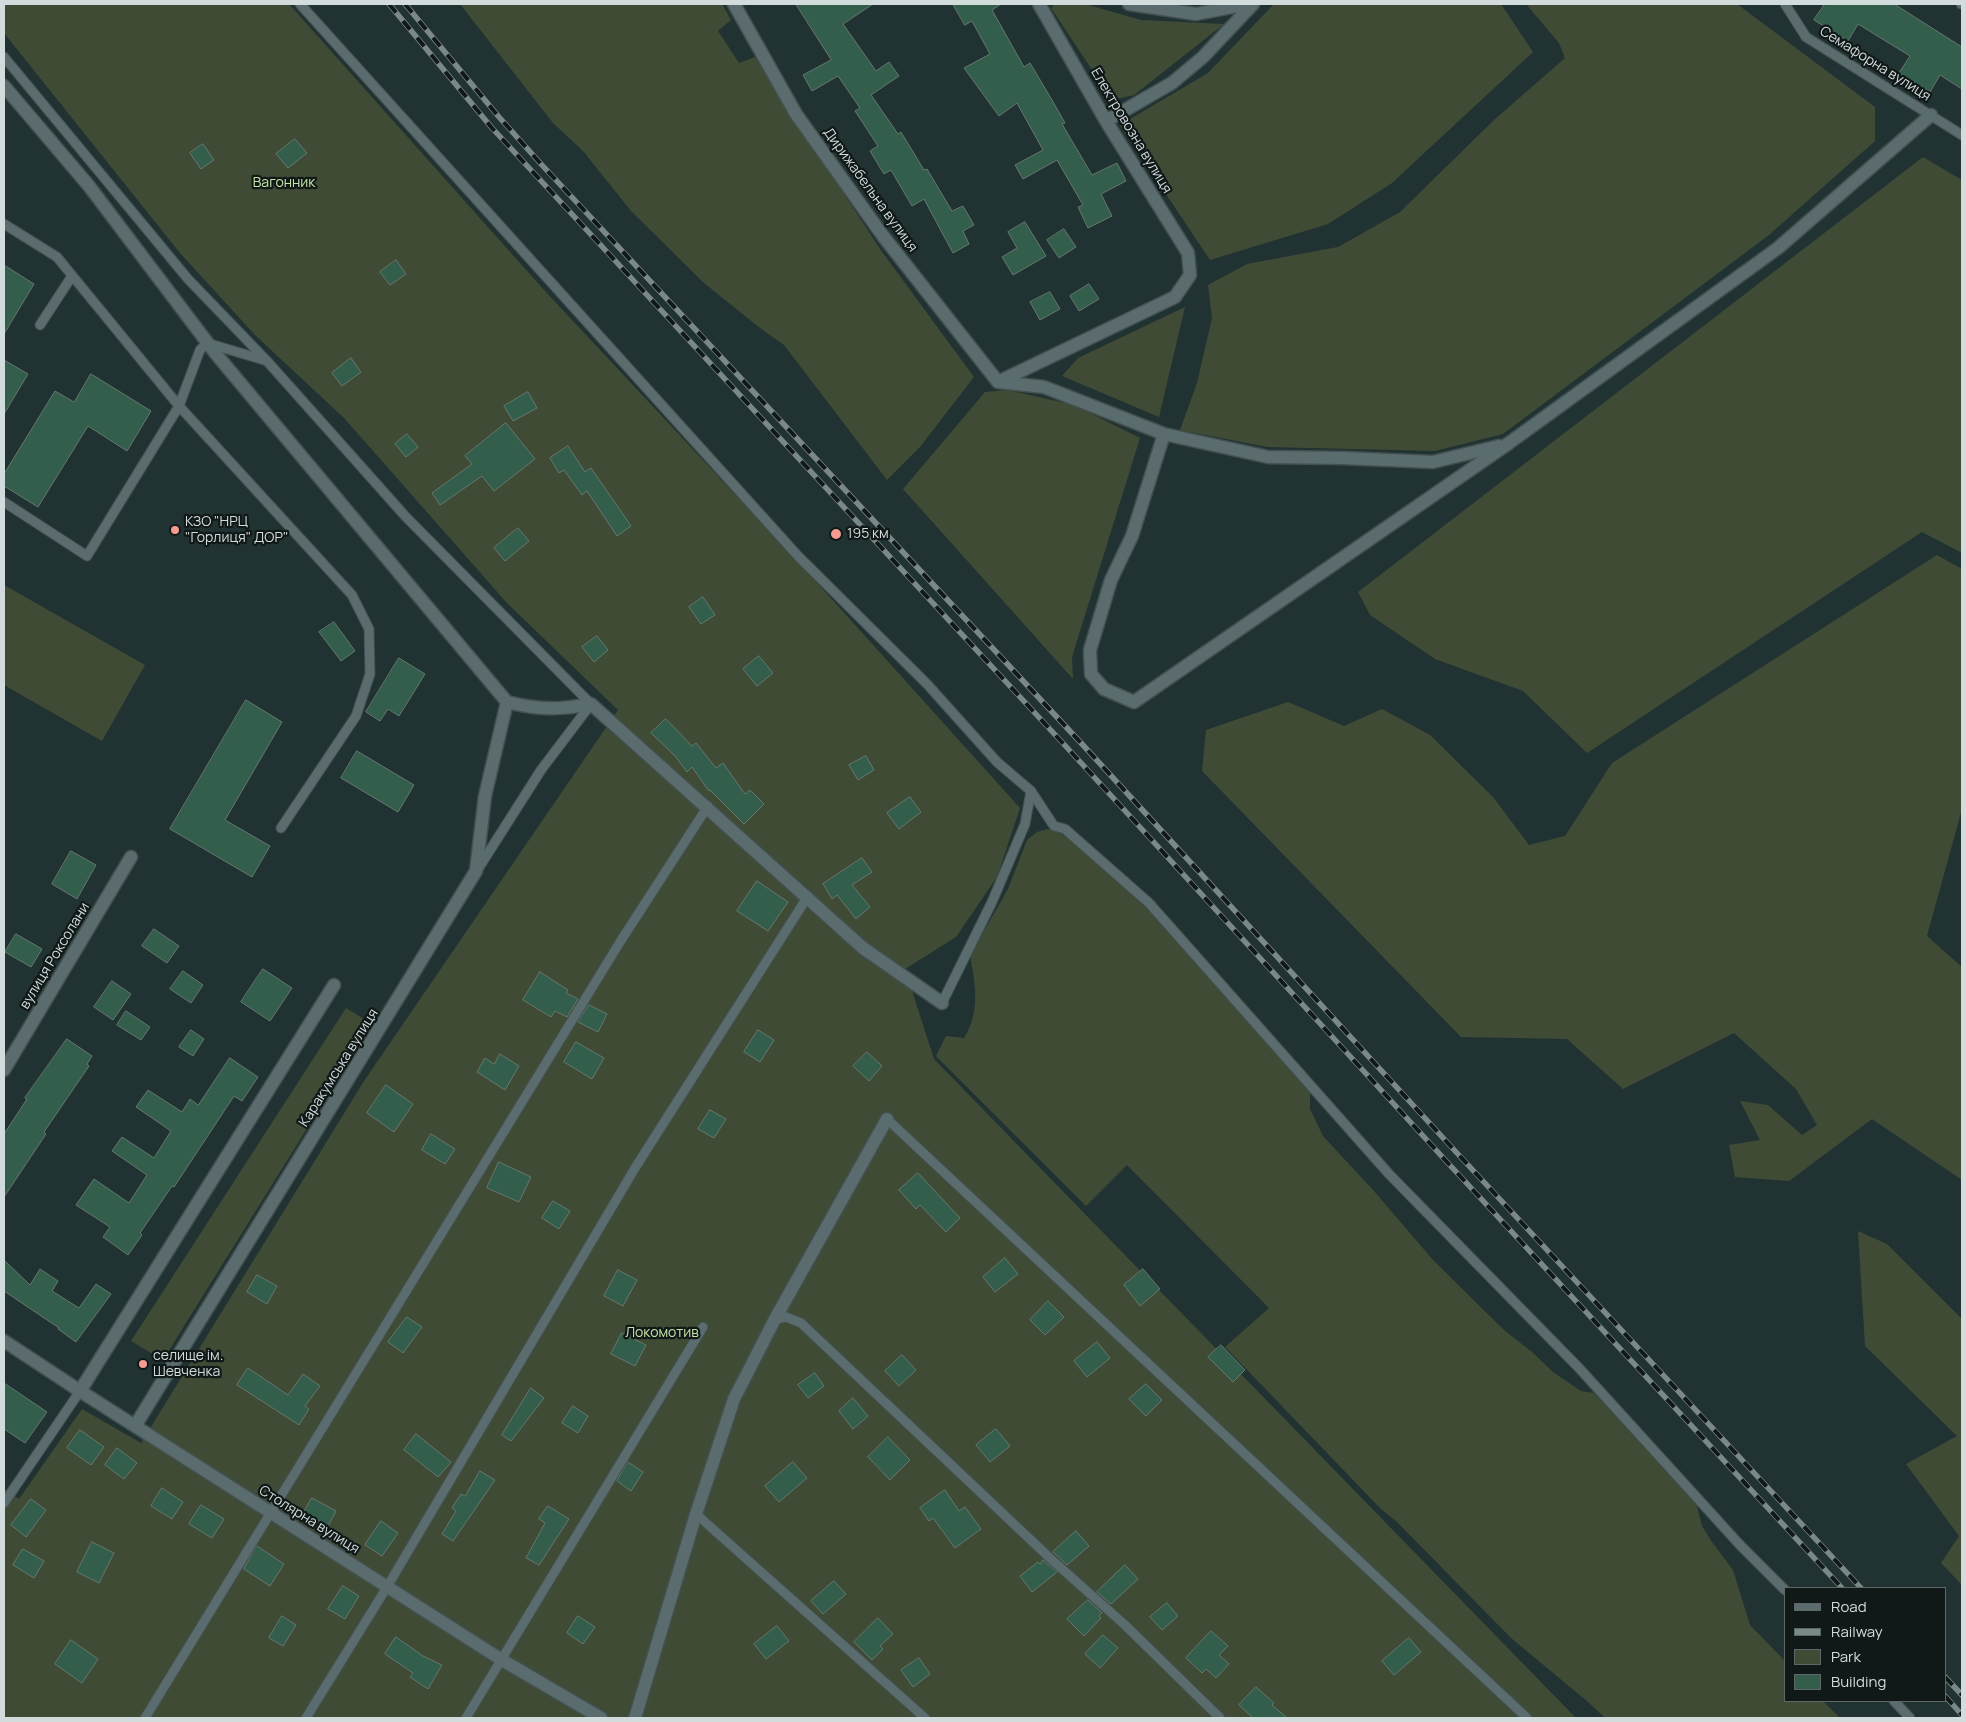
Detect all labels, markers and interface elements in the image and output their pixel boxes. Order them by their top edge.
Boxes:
street label: Семафорна вулиця [1816,23,1934,105]
street label: Електровозна вулиця [1087,65,1175,197]
street label: Дирижабельна вулиця [819,125,921,255]
park label: Вагонник [253,175,315,191]
place label: КЗО "НРЦ "Горлиця" ДОР" [185,514,288,546]
marker: КЗО "НРЦ "Горлиця" ДОР" [169,524,181,536]
place label: 195 км [847,526,889,542]
marker: 195 км [829,527,843,541]
street label: вулиця Роксолани [17,900,93,1012]
street label: Каракумська вулиця [296,1006,382,1130]
park label: Локомотив [625,1325,699,1341]
place label: селище ім. Шевченка [153,1348,223,1380]
marker: селище ім. Шевченка [137,1358,149,1370]
street label: Столярна вулиця [256,1482,362,1558]
legend [1784,1587,1946,1702]
text: Road [1831,1596,1867,1617]
text: Railway [1831,1621,1883,1642]
text: Park [1831,1646,1861,1667]
text: Building [1831,1671,1886,1692]

